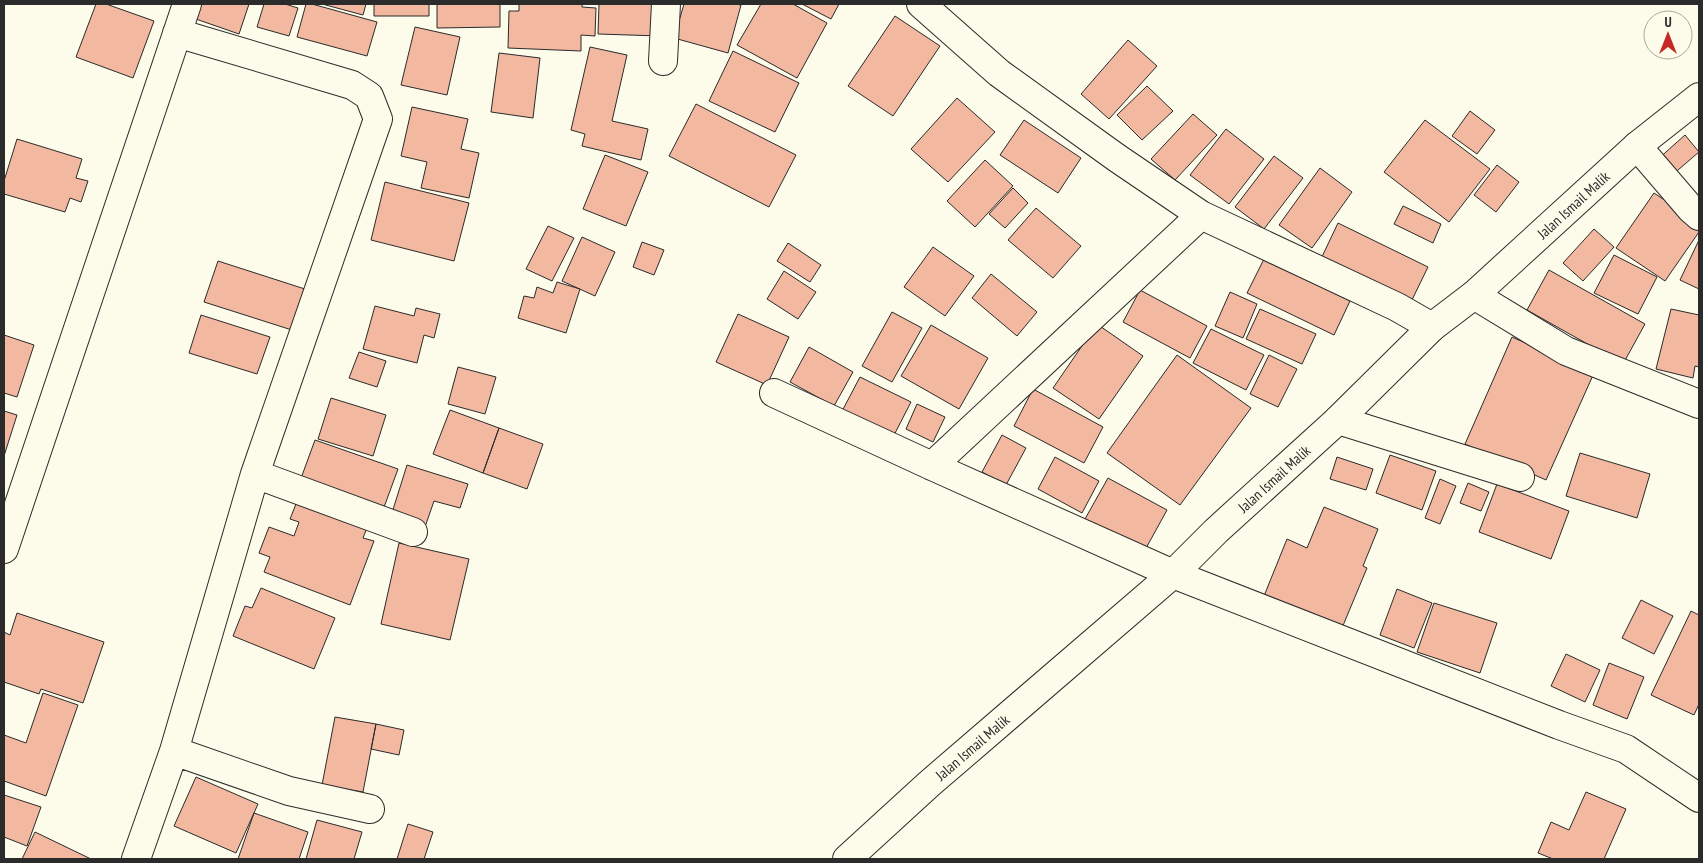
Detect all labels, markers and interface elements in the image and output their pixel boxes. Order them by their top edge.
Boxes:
north arrow [1643,10,1693,60]
text: U [1664,13,1672,31]
street label: Jalan Ismail Malik [1532,167,1613,243]
street label: Jalan Ismail Malik [1233,441,1314,517]
street label: Jalan Ismail Malik [931,710,1013,785]

